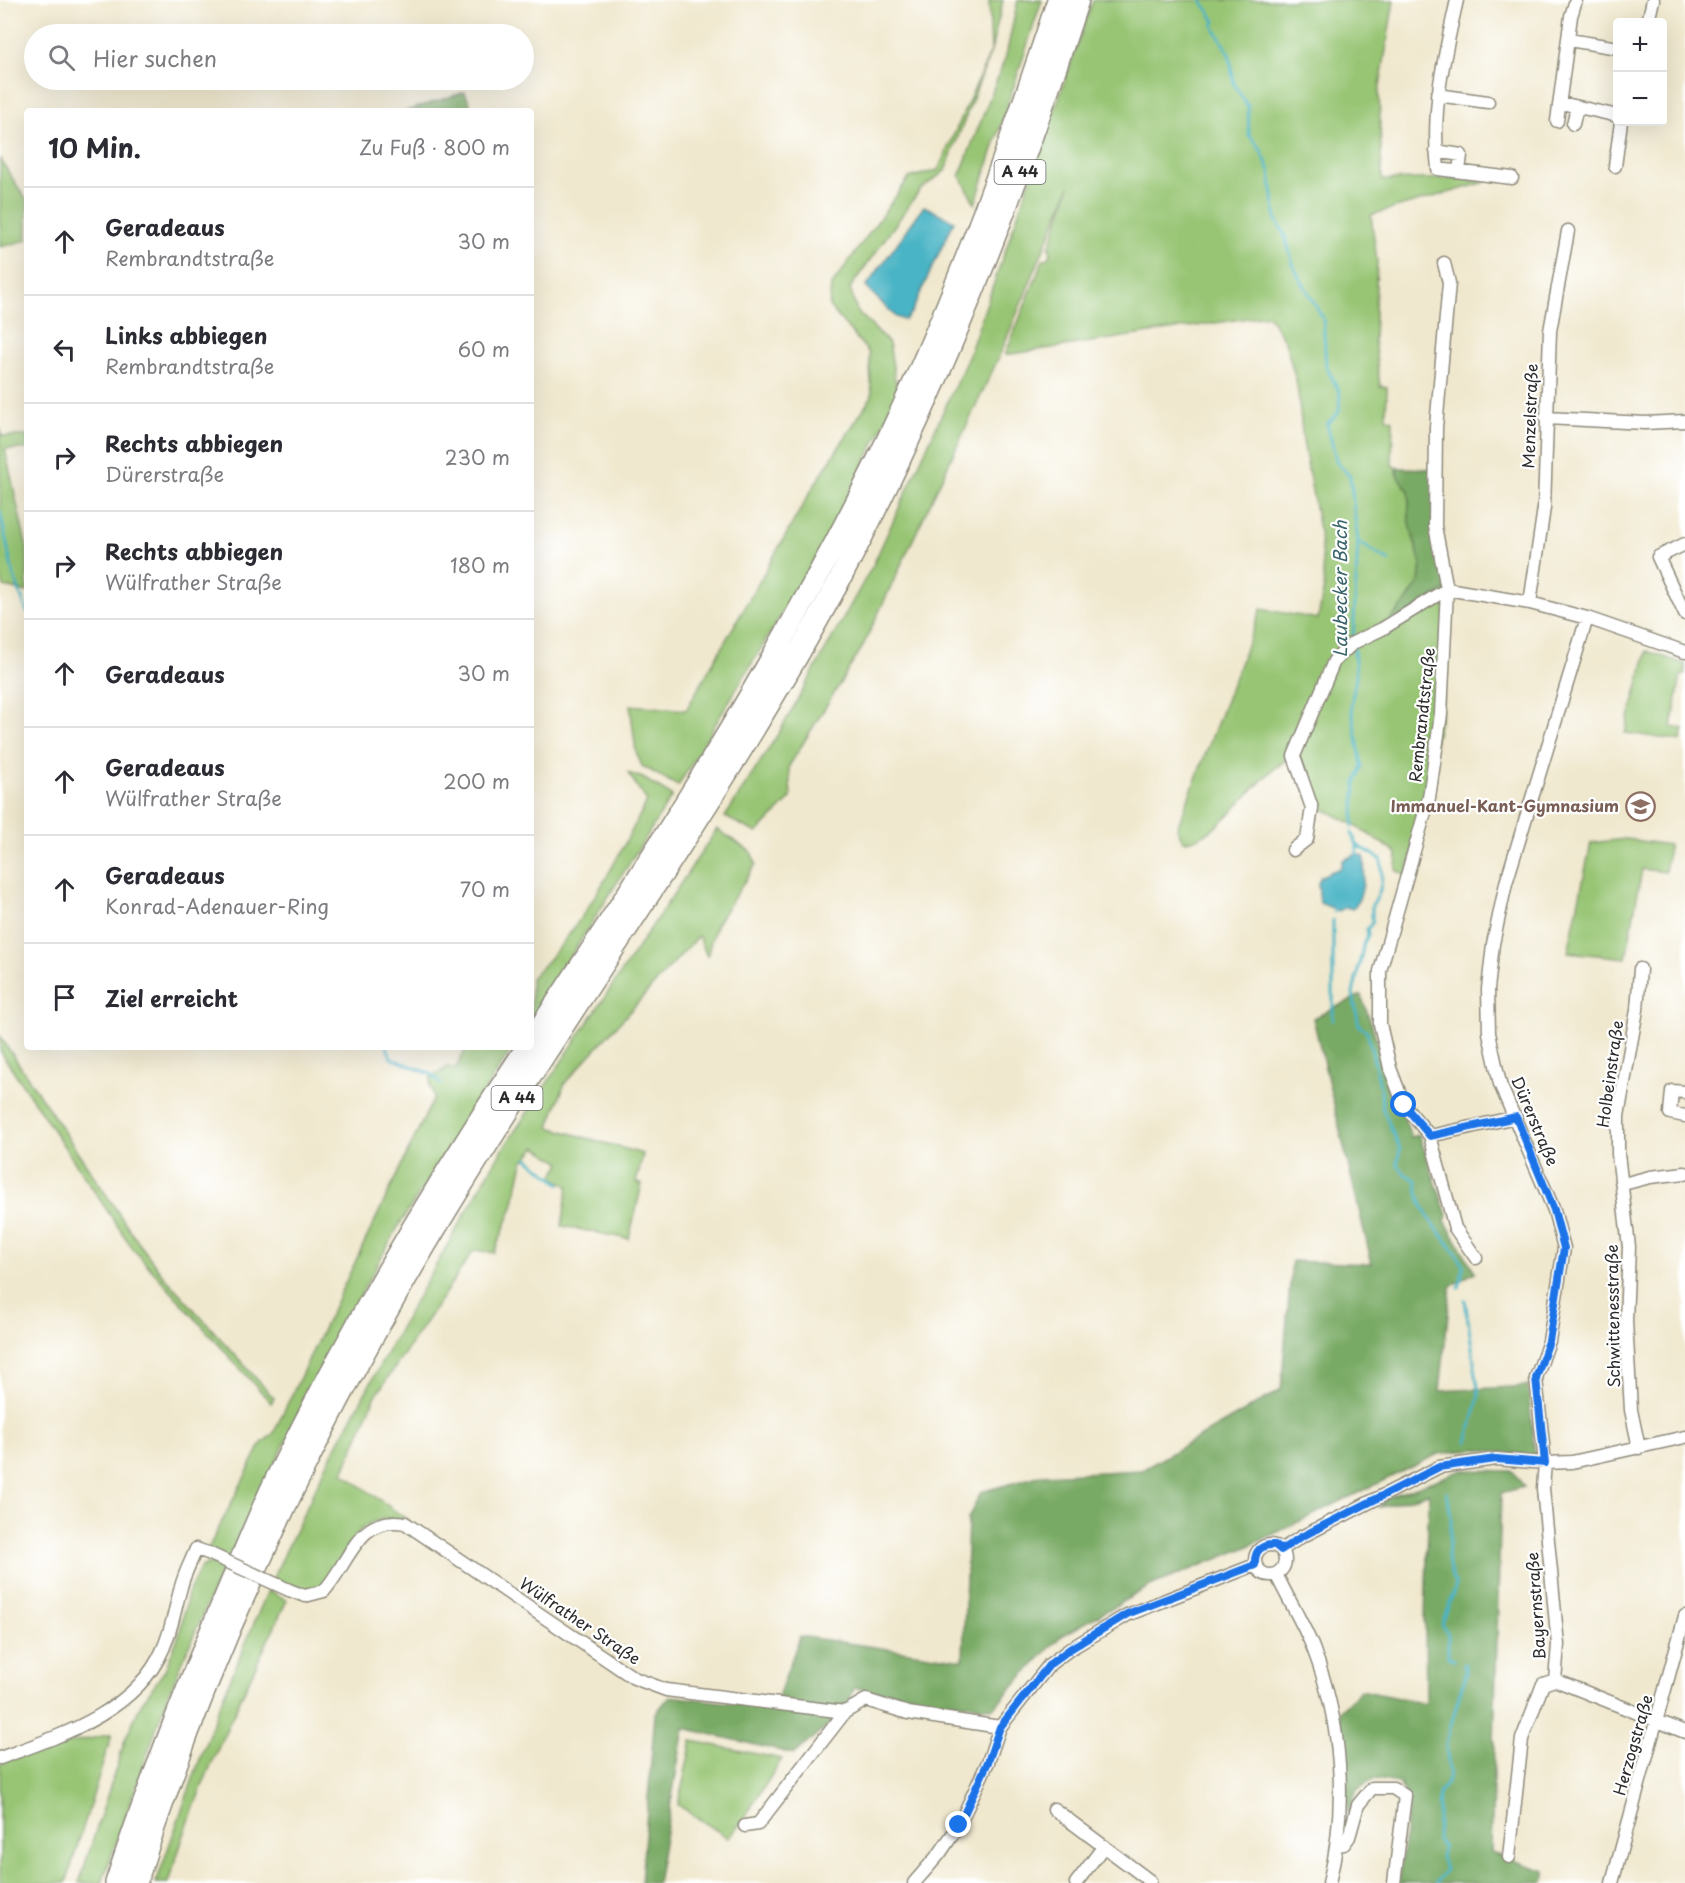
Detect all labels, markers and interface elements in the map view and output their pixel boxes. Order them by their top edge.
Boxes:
map controls [1613,18,1667,126]
button: + [1613,18,1667,72]
search box [24,24,534,90]
icon: search [45,41,78,74]
text: Hier suchen [93,41,217,74]
button: − [1613,72,1667,126]
text: 10 Min. [48,128,141,167]
text: Zu Fuß · 800 m [359,132,510,162]
road number: A 44 [994,160,1046,184]
text: Geradeaus [105,210,225,243]
icon: ahead [48,225,81,258]
text: 30 m [457,226,510,256]
text: Rembrandtstraße [105,243,274,273]
text: Links abbiegen [105,318,267,351]
icon: left [48,333,81,366]
text: 60 m [458,334,510,364]
text: Rembrandtstraße [105,351,274,381]
street label: Menzelstraße [1515,363,1543,469]
text: Rechts abbiegen [105,426,283,459]
icon: right [48,441,81,474]
text: 230 m [445,442,510,472]
text: Dürerstraße [105,459,224,489]
water label: Laubecker Bach [1326,520,1353,657]
text: Rechts abbiegen [105,534,283,567]
icon: right [48,549,81,582]
text: 180 m [450,550,510,580]
text: Wülfrather Straße [105,567,282,597]
street label: Rembrandtstraße [1402,646,1440,784]
icon: ahead [48,657,81,690]
text: Geradeaus [105,657,225,690]
text: 30 m [457,658,510,688]
text: Geradeaus [105,750,225,783]
icon: ahead [48,765,81,798]
text: 200 m [443,766,510,796]
text: Wülfrather Straße [105,783,282,813]
school or university icon: Immanuel-Kant-Gymnasium [1624,790,1656,822]
place label: Immanuel-Kant-Gymnasium [1390,793,1619,817]
text: Geradeaus [105,858,225,891]
icon: ahead [48,873,81,906]
text: 70 m [460,874,510,904]
text: Konrad-Adenauer-Ring [105,891,329,921]
icon: arrive [48,981,81,1014]
text: Ziel erreicht [105,981,238,1014]
street label: Holbeinstraße [1590,1019,1628,1129]
street label: Dürerstraße [1506,1072,1566,1169]
road number: A 44 [492,1086,542,1110]
route start [1390,1091,1416,1117]
street label: Schwittenesstraße [1599,1244,1625,1388]
street label: Bayernstraße [1519,1551,1551,1661]
street label: Wülfrather Straße [515,1571,646,1670]
street label: Herzogstraße [1606,1692,1658,1798]
route end [945,1811,971,1837]

